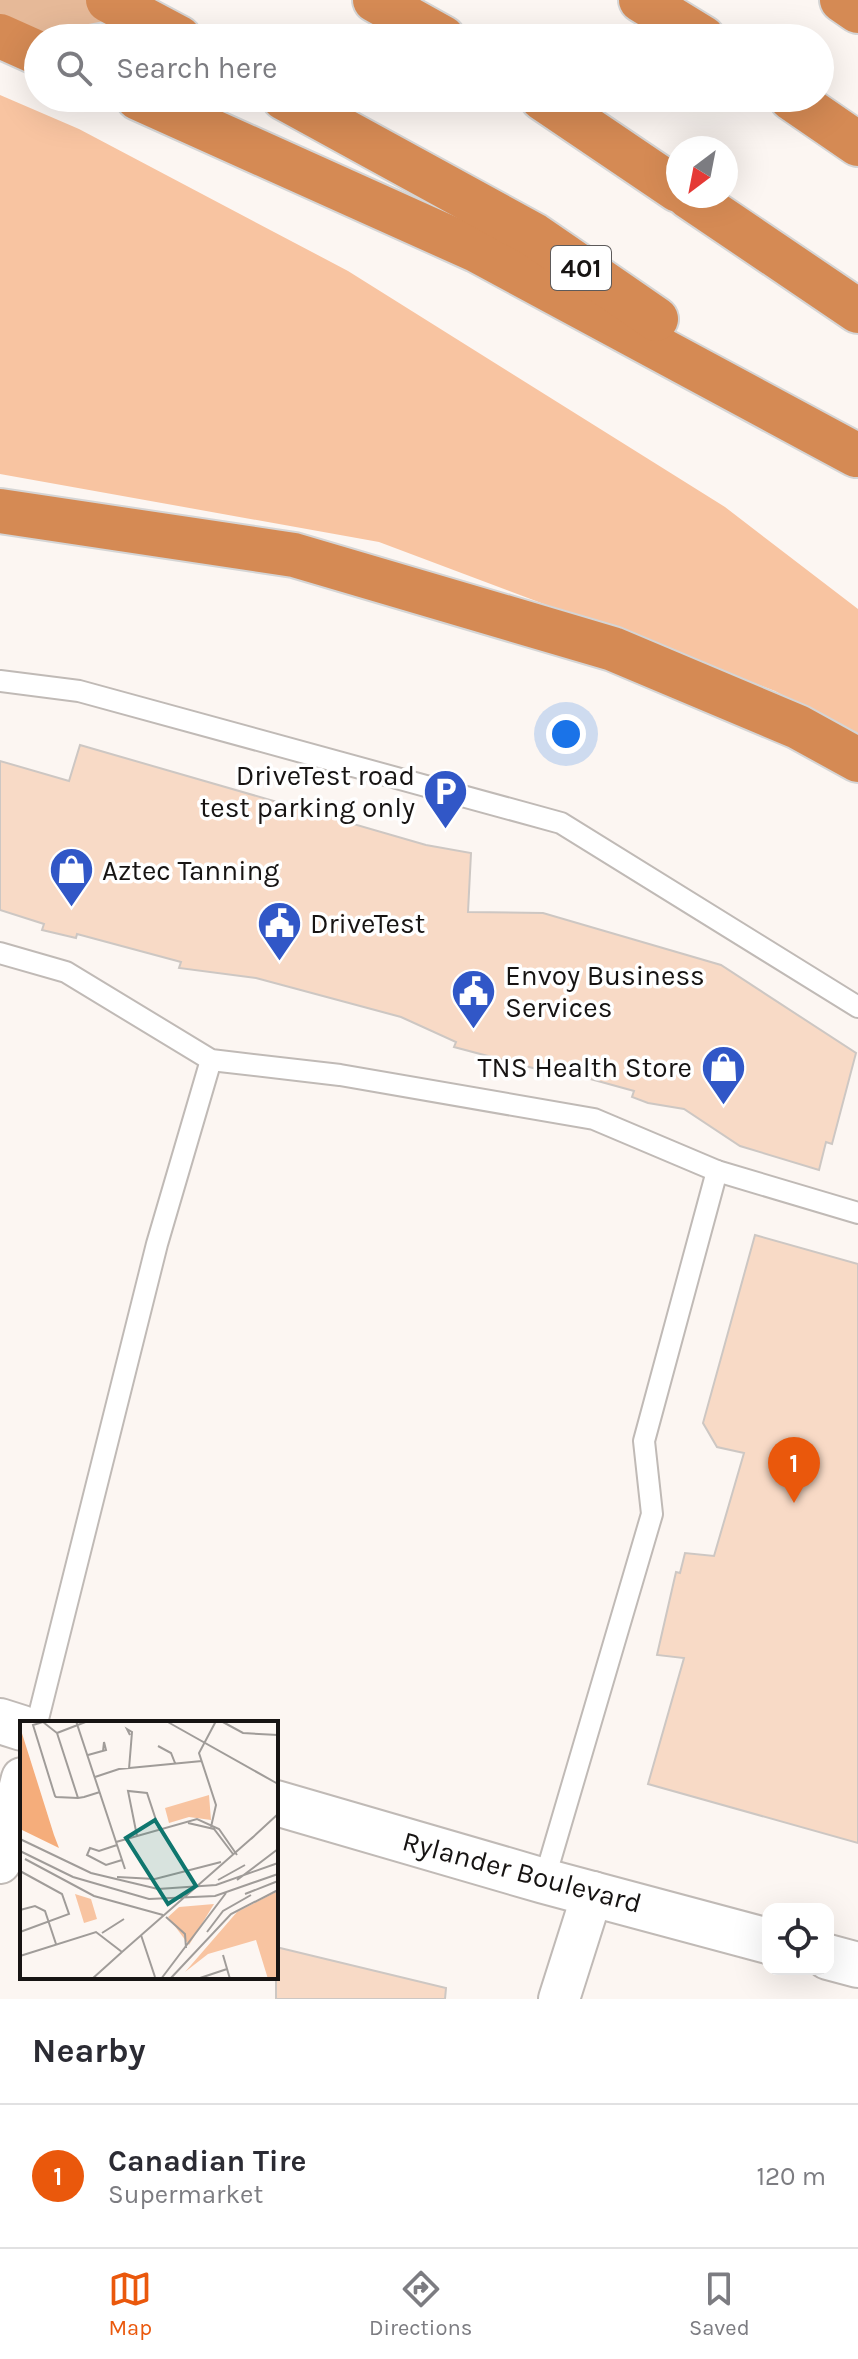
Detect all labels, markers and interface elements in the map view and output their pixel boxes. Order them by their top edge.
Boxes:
search box [24,24,834,112]
icon: search [52,46,96,90]
text: Search here [116,50,277,86]
north arrow [666,136,738,208]
road number: 401 [551,246,611,290]
your location [546,714,586,754]
place label: DriveTest road test parking only [200,759,415,824]
parking icon: DriveTest road test parking only [422,767,470,830]
shop icon: Aztec Tanning [47,846,95,909]
place label: Aztec Tanning [102,854,279,887]
public building icon: DriveTest [255,899,303,962]
place label: DriveTest [310,907,425,940]
place label: Envoy Business Services [505,959,705,1024]
public building icon: Envoy Business Services [450,967,498,1030]
shop icon: TNS Health Store [699,1043,747,1106]
place label: TNS Health Store [478,1051,692,1084]
pin: 1 [768,1437,820,1503]
inset map [20,1721,278,1979]
street label: Rylander Boulevard [399,1824,645,1920]
map controls [762,1903,834,1975]
button: locate [762,1903,834,1975]
text: Nearby [32,2031,146,2071]
text: Canadian Tire [108,2143,306,2179]
text: 1 [53,2161,63,2192]
text: 120 m [756,2161,826,2192]
text: Supermarket [108,2179,263,2210]
tab: Map [108,2267,152,2341]
tab: Directions [369,2267,472,2341]
tab: Saved [689,2267,750,2341]

